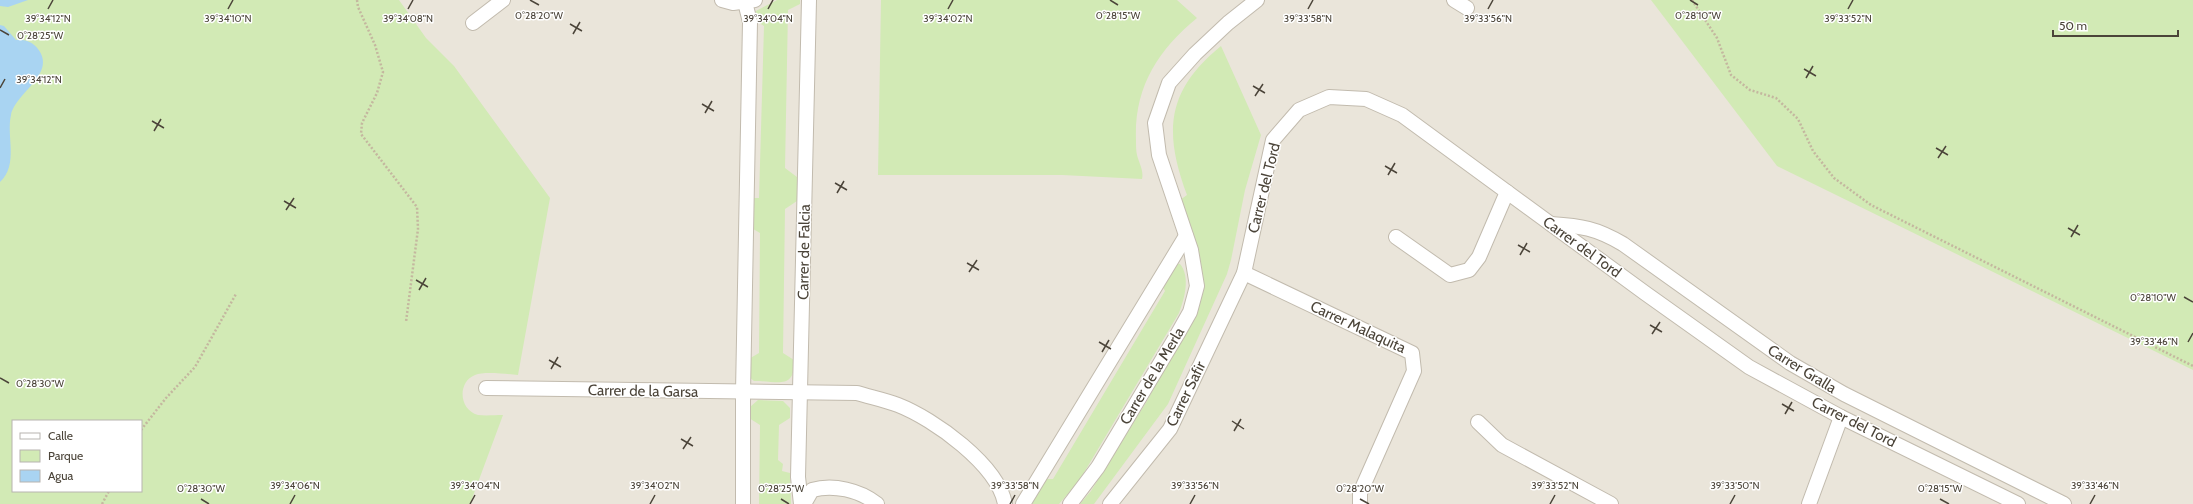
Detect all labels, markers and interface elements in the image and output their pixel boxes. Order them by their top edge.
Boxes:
text: 0°28'20"W [515,9,563,22]
text: 0°28'15"W [1096,9,1141,22]
text: 0°28'10"W [1675,9,1721,22]
text: 39°34'12"N [25,12,71,25]
text: 39°34'10"N [204,12,252,25]
text: 39°34'08"N [383,12,433,25]
text: 39°34'04"N [743,12,793,25]
text: 39°34'02"N [923,12,973,25]
text: 39°33'58"N [1284,12,1332,25]
text: 39°33'56"N [1464,12,1512,25]
text: 39°33'52"N [1824,12,1872,25]
scale bar [2053,12,2178,38]
text: 50 m [2059,18,2087,33]
text: 0°28'25"W [17,29,64,42]
text: 39°34'12"N [16,73,62,86]
street label: Carrer del Tord [1244,141,1284,235]
street label: Carrer de Falcia [794,203,814,300]
street label: Carrer del Tord [1539,213,1625,281]
text: 0°28'10"W [2130,291,2176,304]
street label: Carrer Malaquita [1307,297,1409,357]
street label: Carrer de la Merla [1116,323,1188,428]
text: 39°33'46"N [2130,335,2178,348]
street label: Carrer Gralla [1764,341,1840,398]
street label: Carrer Safir [1163,358,1210,430]
text: 0°28'30"W [16,377,65,390]
street label: Carrer de la Garsa [588,381,699,401]
street label: Carrer del Tord [1809,393,1899,451]
legend [12,420,142,492]
text: Calle [48,428,73,443]
text: Parque [48,448,83,463]
text: Agua [48,468,74,483]
text: 39°34'06"N [270,479,320,492]
text: 39°34'04"N [450,479,500,492]
text: 39°34'02"N [630,479,680,492]
text: 39°33'58"N [991,479,1039,492]
text: 39°33'56"N [1171,479,1219,492]
text: 39°33'52"N [1531,479,1579,492]
text: 39°33'50"N [1710,479,1760,492]
text: 39°33'46"N [2071,479,2119,492]
text: 0°28'30"W [177,482,226,495]
text: 0°28'25"W [758,482,805,495]
text: 0°28'20"W [1336,482,1384,495]
text: 0°28'15"W [1918,482,1963,495]

